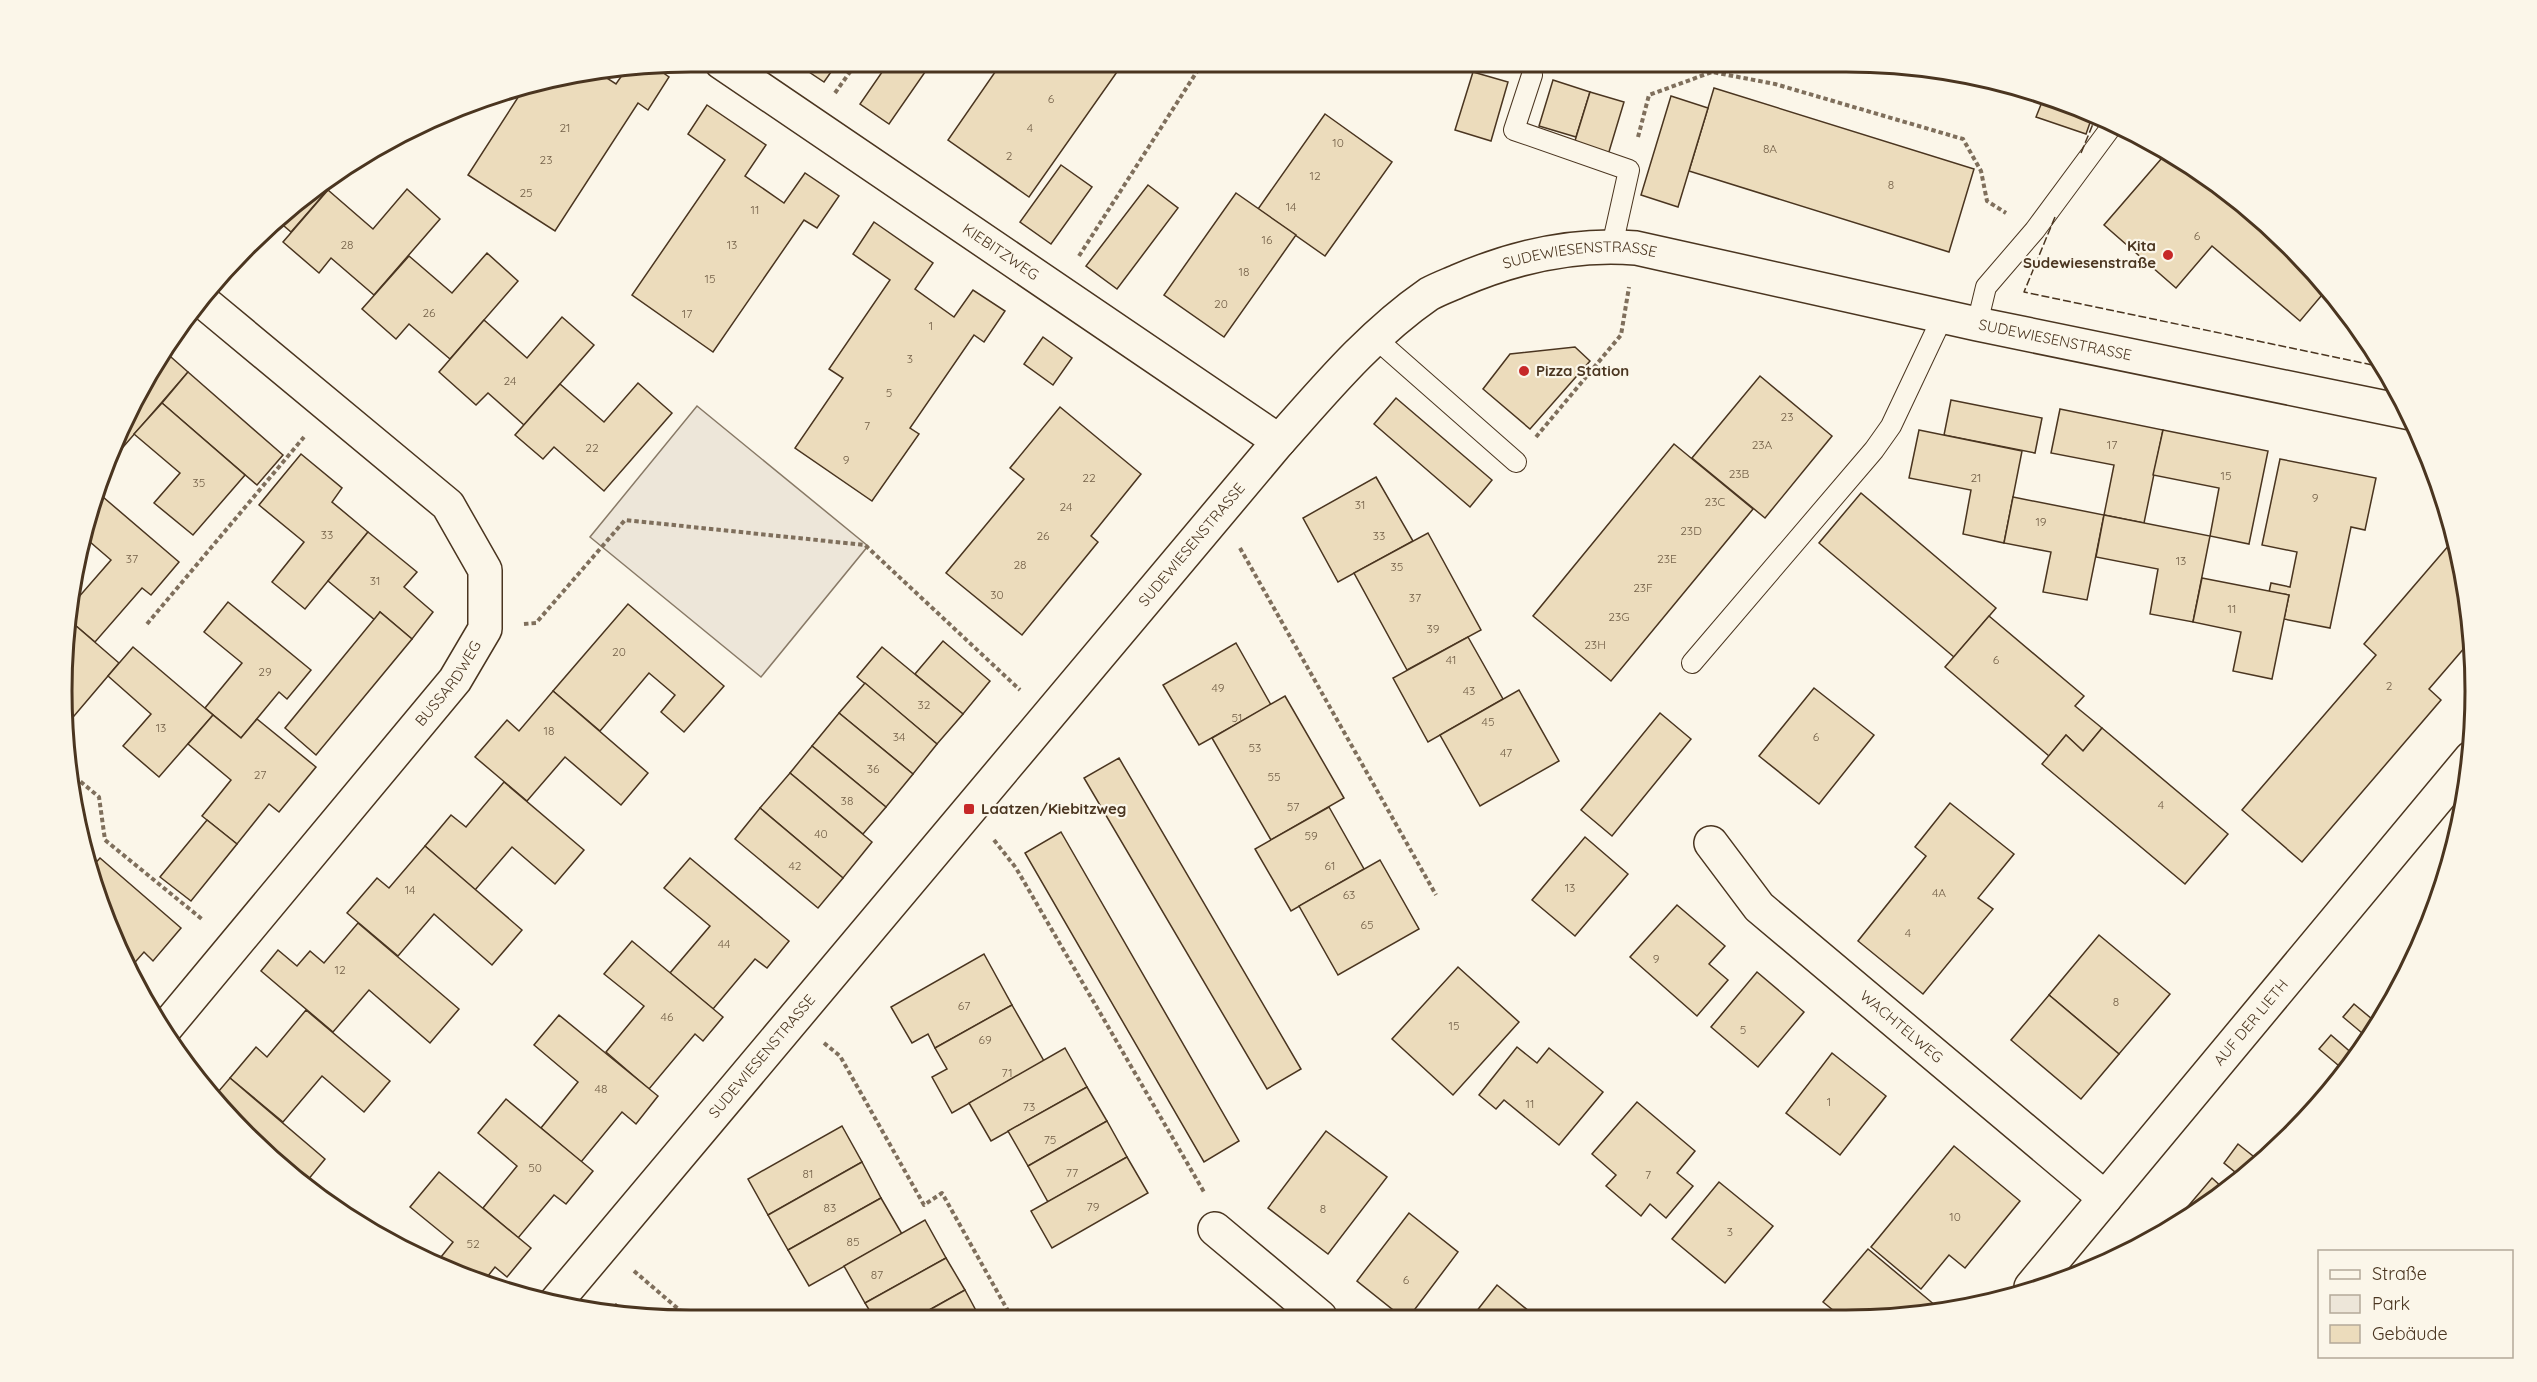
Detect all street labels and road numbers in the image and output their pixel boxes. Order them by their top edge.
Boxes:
street label: KIEBITZWEG [959,219,1043,284]
street label: SUDEWIESENSTRASSE [1500,237,1659,273]
street label: SUDEWIESENSTRASSE [1977,315,2133,364]
street label: SUDEWIESENSTRASSE [1134,479,1249,610]
street label: BUSSARDWEG [411,637,485,730]
street label: AUF DER LIETH [2209,975,2292,1069]
street label: WACHTELWEG [1856,986,1947,1067]
street label: SUDEWIESENSTRASSE [704,990,819,1122]

